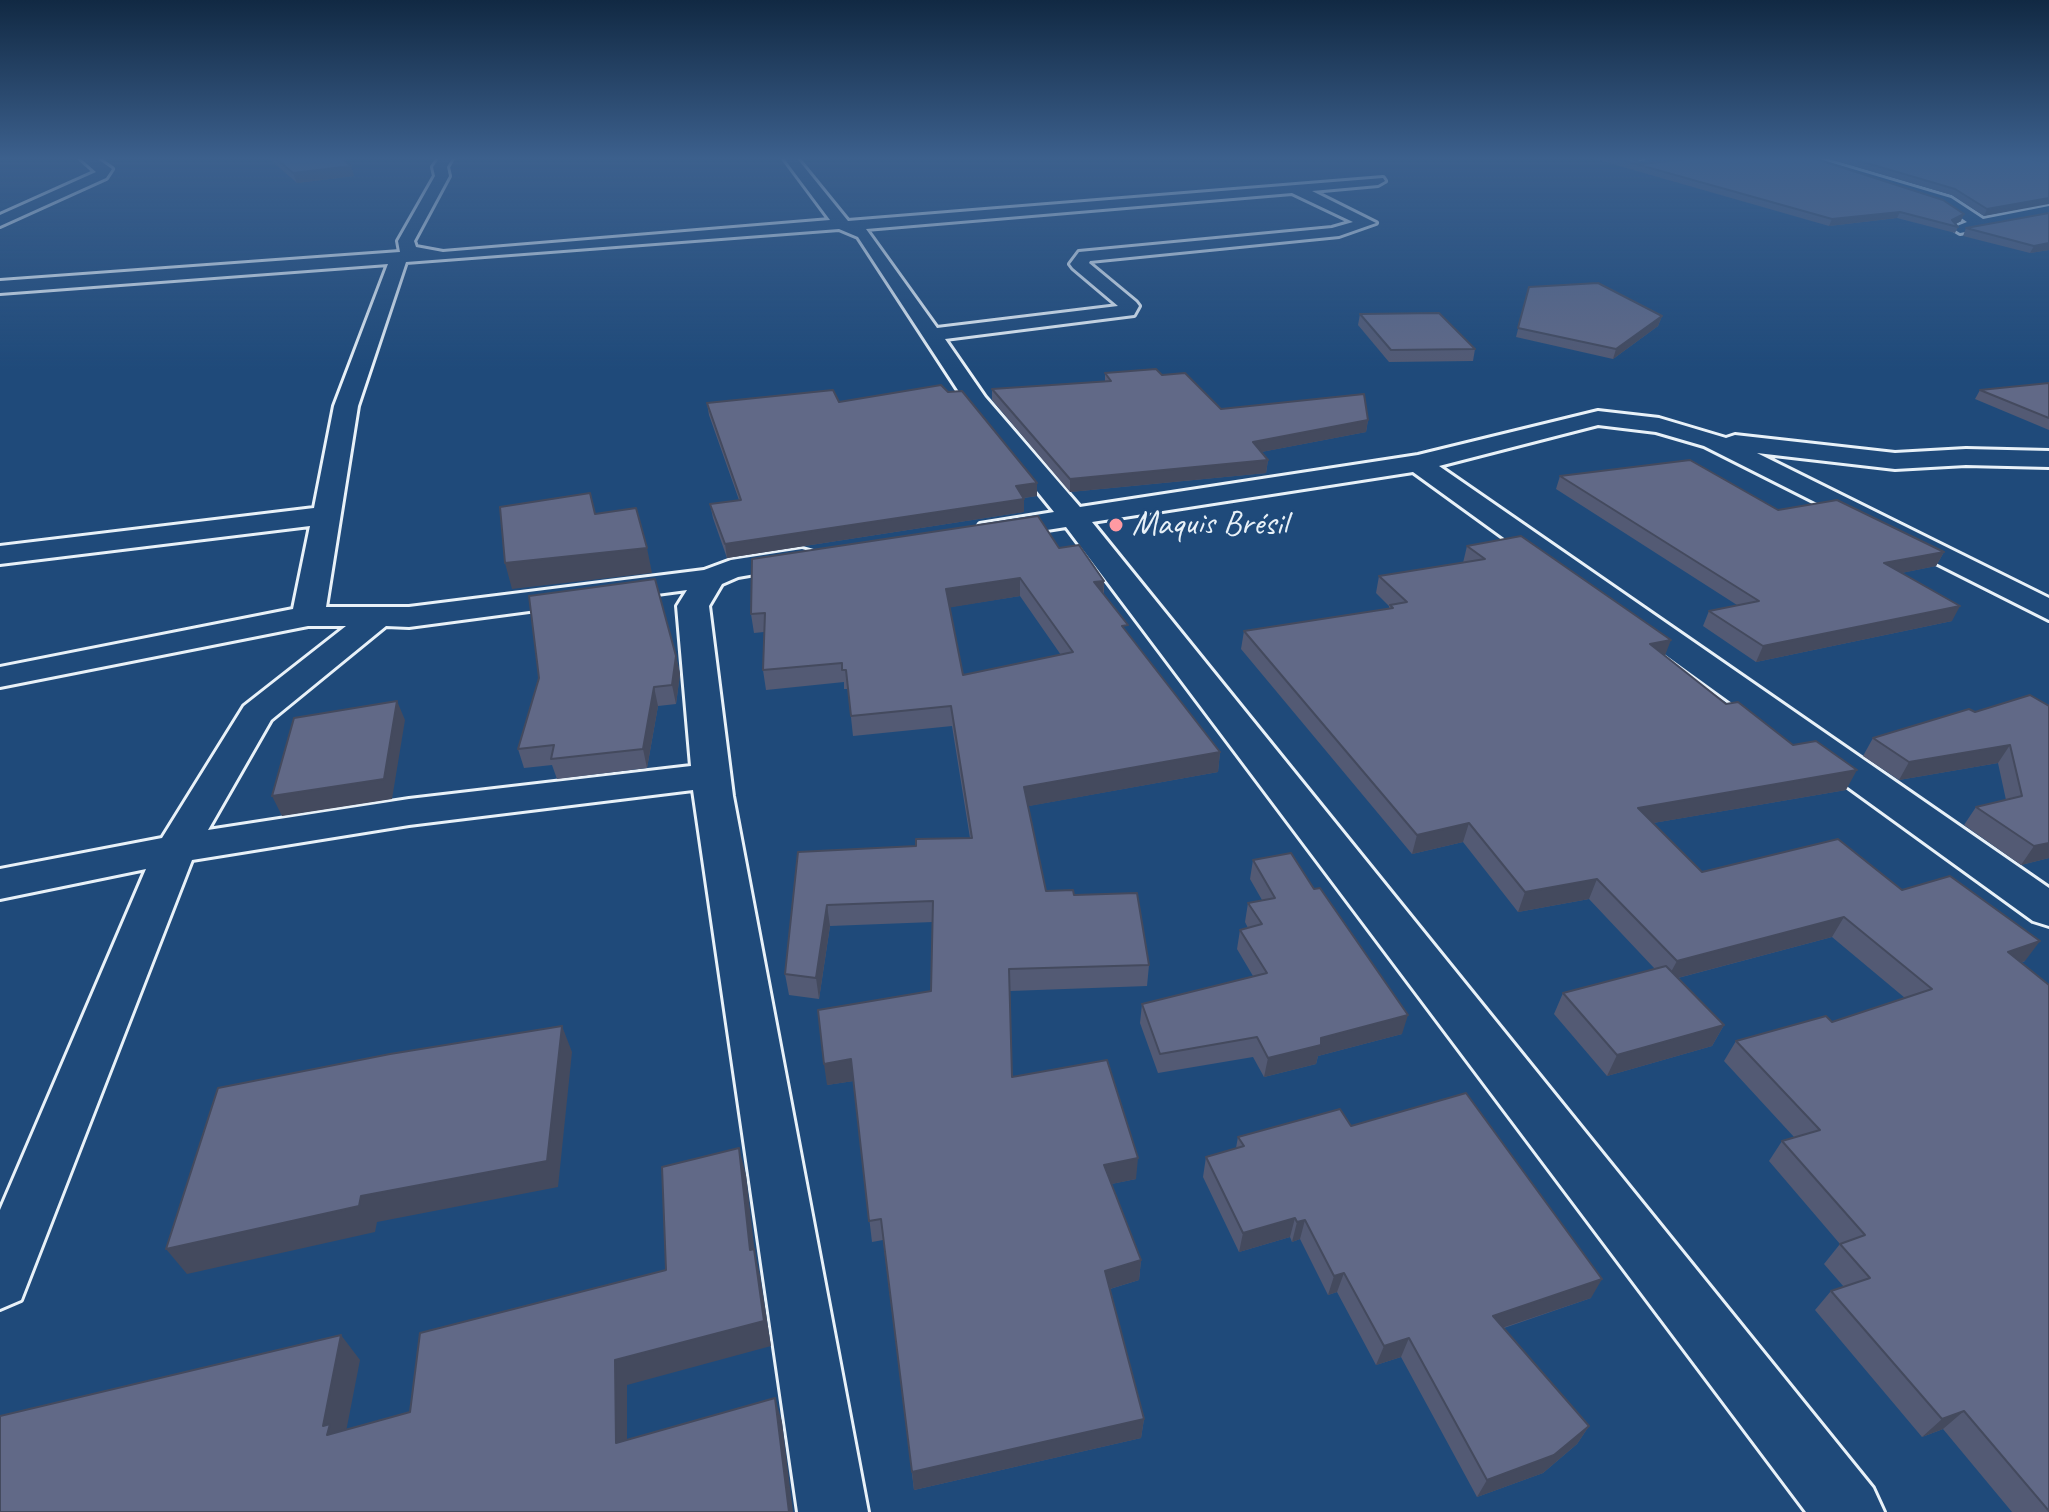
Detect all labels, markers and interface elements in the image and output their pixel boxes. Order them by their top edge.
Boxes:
place label: Maquis Brésil [1132,505,1288,545]
marker: Maquis Brésil [1107,516,1125,534]

